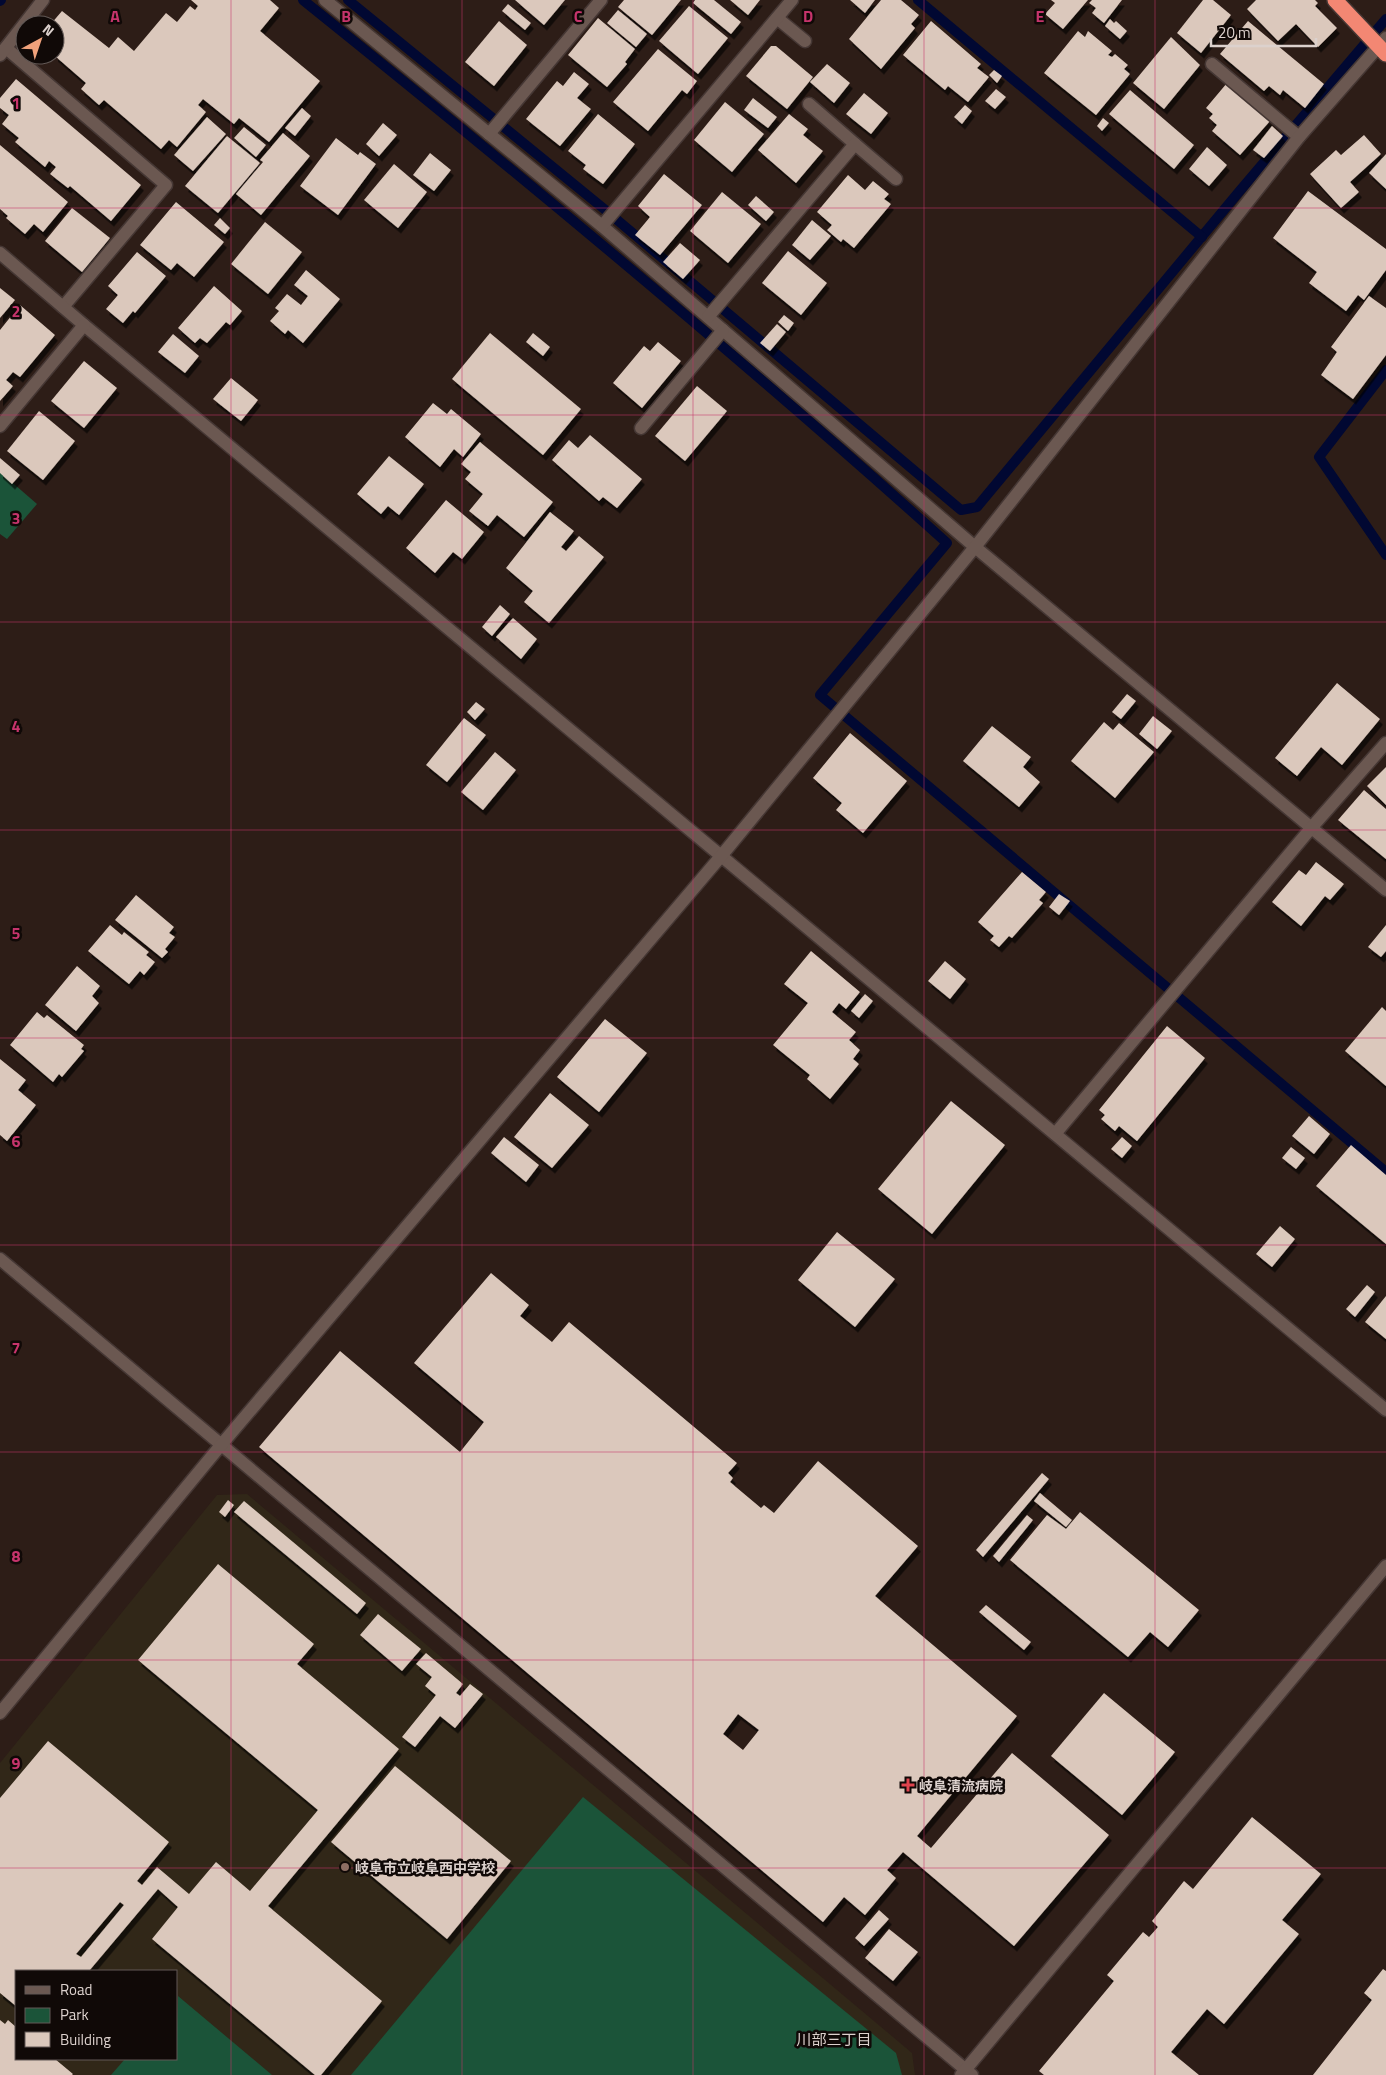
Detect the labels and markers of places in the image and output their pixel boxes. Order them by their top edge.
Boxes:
place label: 岐阜清流病院 [919,1775,1003,1796]
marker: 岐阜清流病院 [901,1778,915,1792]
place label: 岐阜市立岐阜西中学校 [355,1857,495,1878]
marker: 岐阜市立岐阜西中学校 [339,1861,351,1873]

